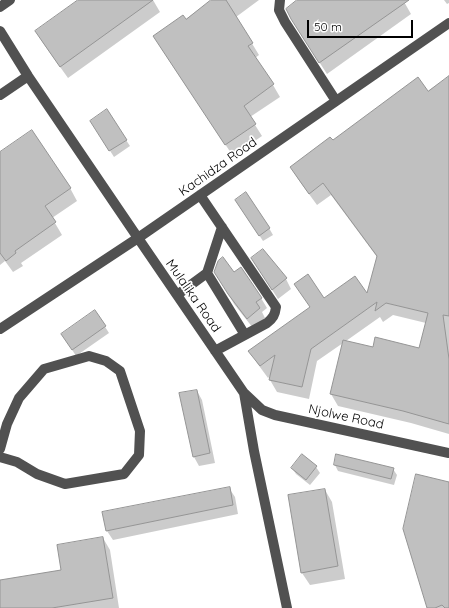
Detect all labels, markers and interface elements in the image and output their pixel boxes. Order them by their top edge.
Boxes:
scale bar [309,12,415,38]
text: 50 m [314,19,342,34]
street label: Kachidza Road [176,134,260,200]
street label: Mulalika Road [162,257,224,335]
street label: Njolwe Road [307,401,385,433]

